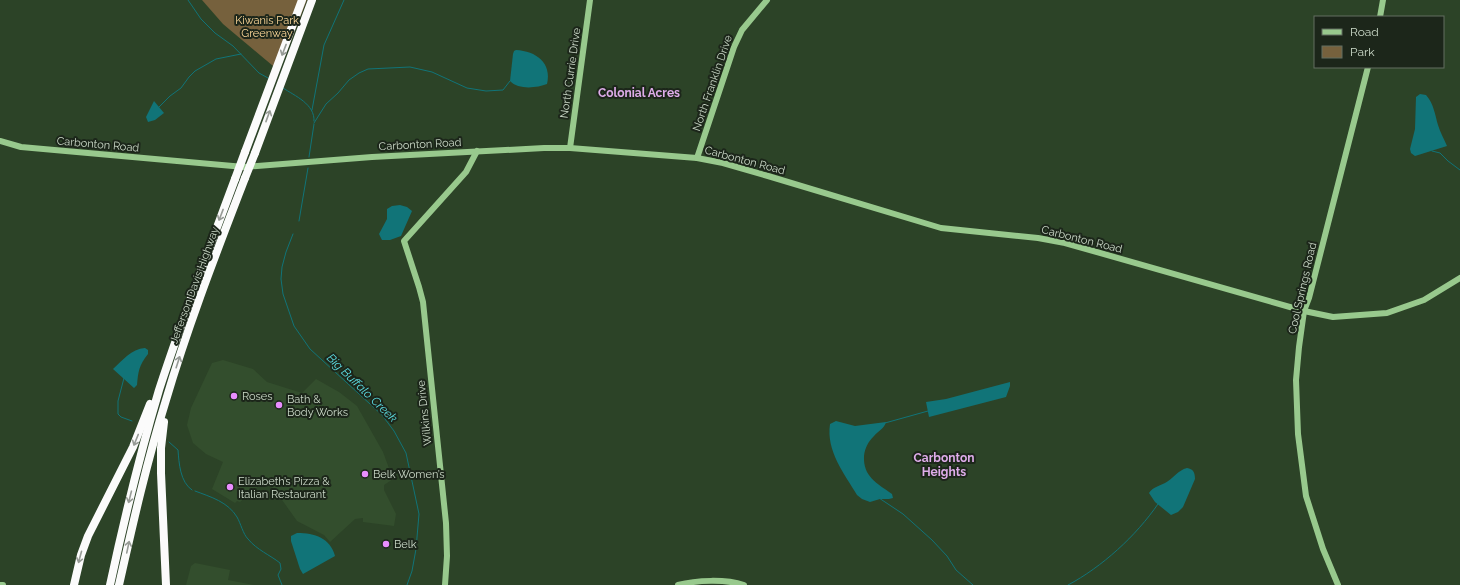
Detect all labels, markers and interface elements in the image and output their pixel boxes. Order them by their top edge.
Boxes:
park label: Kiwanis Park Greenway [235,14,299,40]
legend [1314,16,1444,68]
text: Road [1350,25,1379,39]
street label: North Currie Drive [558,26,583,119]
street label: North Franklin Drive [690,33,735,133]
one-way arrow [279,43,287,55]
text: Park [1350,45,1375,59]
district label: Colonial Acres [598,86,680,100]
one-way arrow [265,111,273,123]
street label: Carbonton Road [56,134,140,155]
street label: Carbonton Road [378,136,462,153]
street label: Carbonton Road [703,143,787,178]
one-way arrow [217,209,225,221]
street label: Carbonton Road [1040,223,1124,256]
street label: Jefferson Davis Highway [167,225,222,345]
street label: Cool Springs Road [1286,241,1319,335]
water label: Big Buffalo Creek [324,351,401,426]
one-way arrow [175,356,182,369]
street label: Wilkins Drive [415,379,434,446]
place label: Roses [242,390,273,403]
marker: Roses [229,391,239,401]
place label: Bath & Body Works [287,393,348,419]
marker: Bath & Body Works [274,400,284,410]
one-way arrow [132,433,139,445]
district label: Carbonton Heights [914,451,974,479]
place label: Belk Women’s [373,468,444,481]
marker: Belk Women’s [360,469,370,479]
place label: Elizabeth’s Pizza & Italian Restaurant [238,475,330,501]
marker: Elizabeth’s Pizza & Italian Restaurant [225,482,235,492]
one-way arrow [126,490,134,503]
place label: Belk [394,538,417,551]
marker: Belk [381,539,391,549]
one-way arrow [124,541,132,554]
one-way arrow [76,550,84,563]

